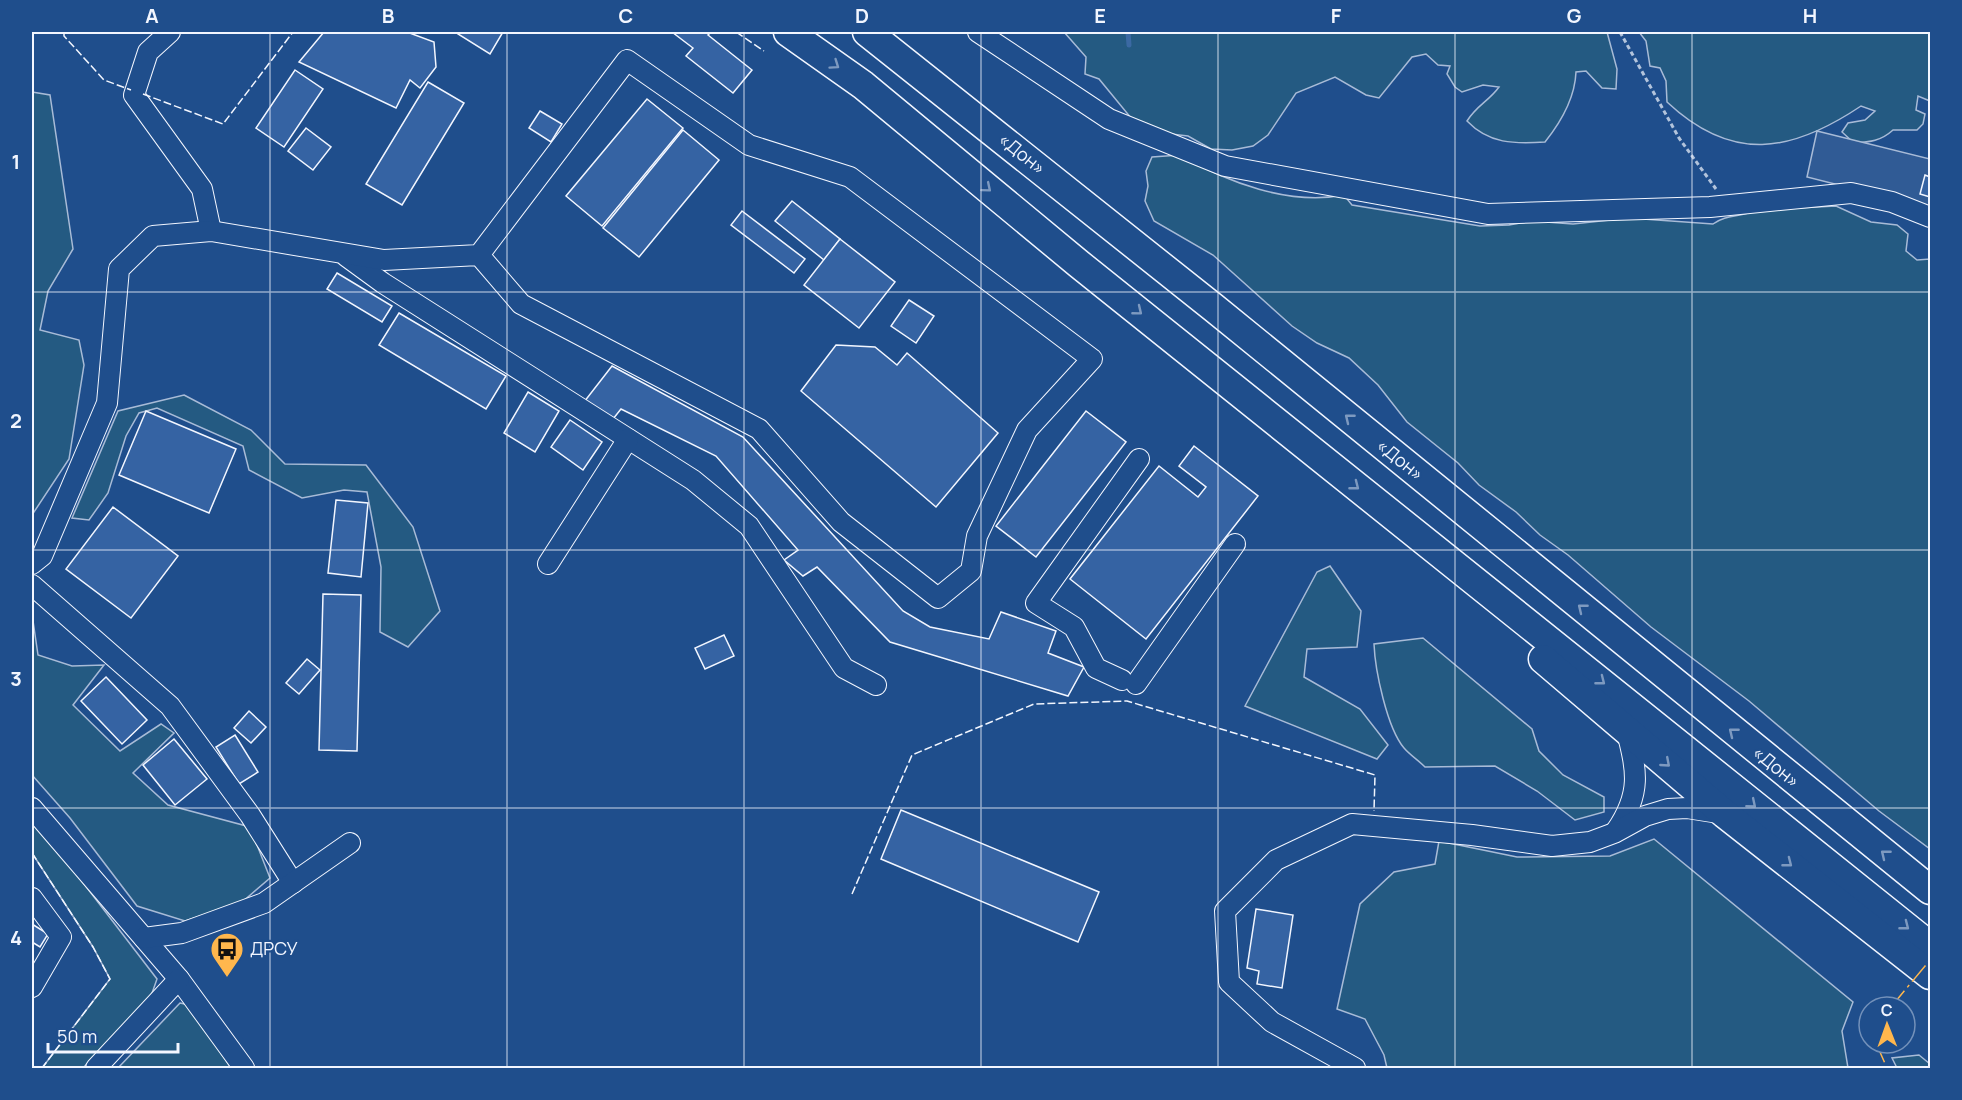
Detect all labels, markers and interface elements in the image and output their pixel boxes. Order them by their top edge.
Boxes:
text: A [145,2,159,29]
text: B [382,2,395,29]
text: C [619,2,633,29]
text: D [855,2,869,29]
text: E [1094,2,1106,29]
text: F [1331,2,1342,29]
text: G [1567,2,1582,29]
text: H [1803,2,1817,29]
one-way arrow [829,58,840,69]
street label: «Дон» [994,127,1051,179]
text: 1 [12,148,20,175]
one-way arrow [980,180,991,191]
one-way arrow [1131,304,1142,315]
text: 2 [10,407,22,434]
one-way arrow [1345,415,1356,426]
street label: «Дон» [1372,433,1429,485]
one-way arrow [1348,479,1359,490]
one-way arrow [1578,605,1589,616]
text: 3 [10,665,22,692]
one-way arrow [1594,674,1605,685]
one-way arrow [1729,728,1740,739]
street label: «Дон» [1748,740,1805,792]
one-way arrow [1659,756,1670,767]
one-way arrow [1745,797,1756,808]
one-way arrow [1881,850,1892,861]
one-way arrow [1781,855,1792,866]
one-way arrow [1898,918,1909,929]
text: 4 [10,924,22,951]
bus stop icon: ДРСУ [209,931,245,978]
place label: ДРСУ [250,936,298,960]
north arrow [1857,995,1917,1055]
text: С [1881,999,1893,1021]
scale bar [48,1016,178,1054]
text: 50 m [57,1024,97,1048]

